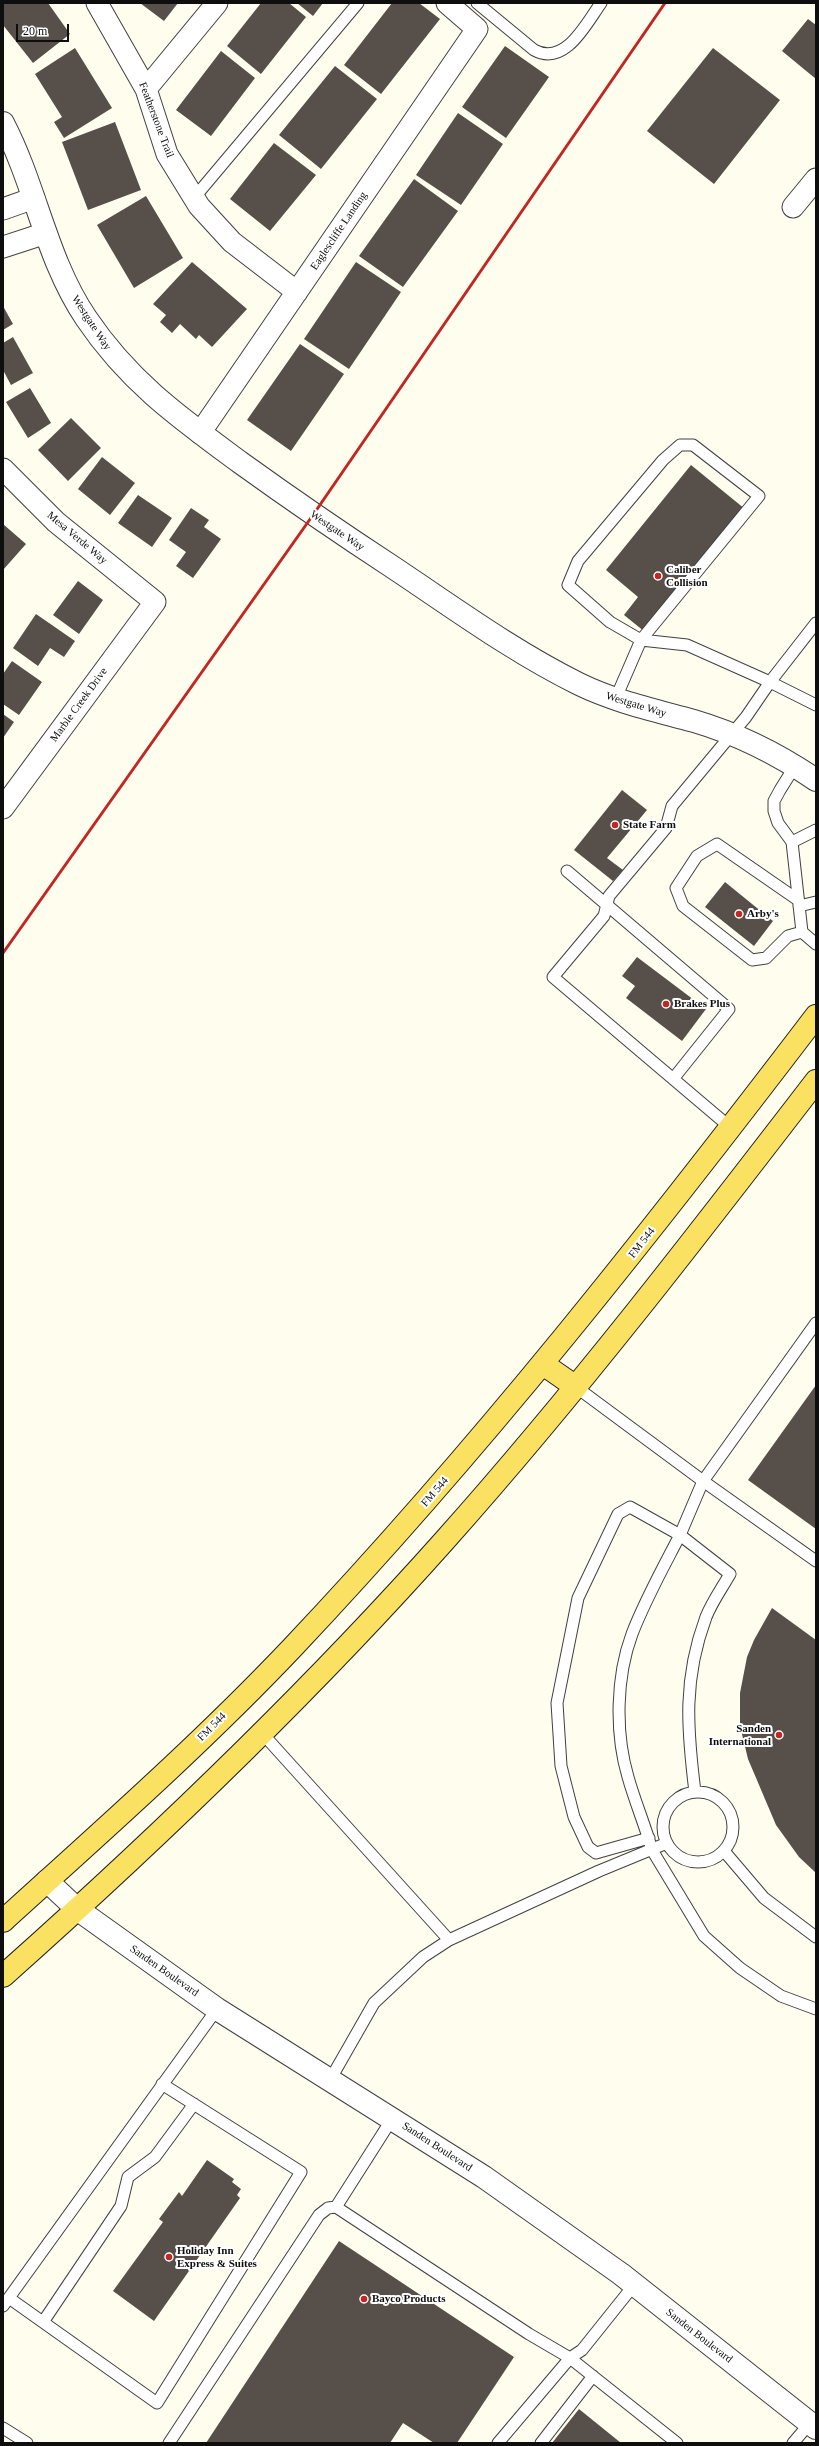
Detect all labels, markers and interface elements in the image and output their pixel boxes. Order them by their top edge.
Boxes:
scale bar [18,16,71,42]
text: 20 m [23,24,47,38]
street label: Featherstone Trail [136,80,176,160]
street label: Eaglescliffe Landing [308,189,370,273]
street label: Westgate Way [68,293,114,353]
street label: Westgate Way [307,508,367,554]
street label: Mesa Verde Way [44,509,110,567]
place label: Caliber Collision [666,563,708,589]
marker: Caliber Collision [653,571,663,581]
street label: Marble Creek Drive [48,665,110,745]
street label: Westgate Way [604,690,668,720]
place label: State Farm [623,818,676,832]
marker: State Farm [610,820,620,830]
place label: Arby's [747,907,779,921]
marker: Arby's [734,909,744,919]
place label: Brakes Plus [674,997,730,1011]
marker: Brakes Plus [661,999,671,1009]
street label: FM 544 [626,1225,658,1261]
street label: FM 544 [418,1474,452,1510]
street label: FM 544 [195,1710,229,1744]
place label: Sanden International [709,1722,771,1748]
marker: Sanden International [774,1730,784,1740]
street label: Sanden Boulevard [127,1942,201,2000]
street label: Sanden Boulevard [399,2119,475,2175]
place label: Holiday Inn Express & Suites [177,2244,257,2270]
marker: Holiday Inn Express & Suites [164,2252,174,2262]
place label: Bayco Products [372,2292,445,2306]
marker: Bayco Products [359,2294,369,2304]
street label: Sanden Boulevard [663,2306,735,2366]

